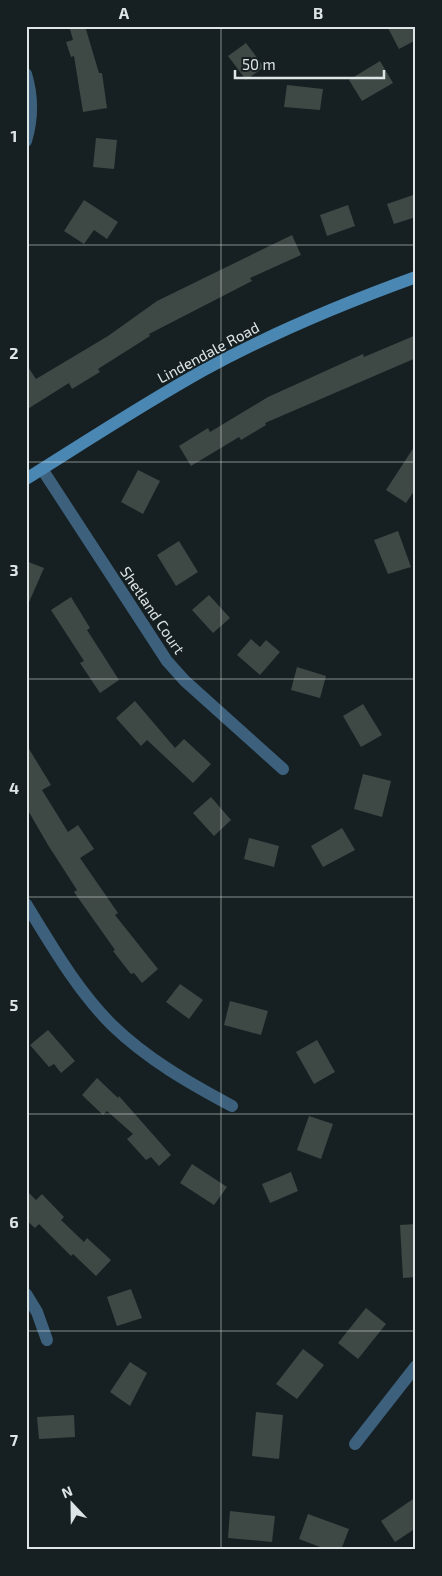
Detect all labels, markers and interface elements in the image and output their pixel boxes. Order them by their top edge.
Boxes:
text: A [119,3,130,22]
text: B [313,3,323,22]
scale bar [235,48,383,80]
text: 50 m [242,55,276,73]
text: 1 [11,126,17,145]
street label: Lindendale Road [154,318,262,386]
text: 2 [9,343,19,362]
text: 3 [9,560,19,579]
street label: Shetland Court [117,563,189,657]
text: 4 [9,778,19,797]
text: 5 [10,995,19,1014]
text: 6 [9,1212,19,1231]
text: 7 [10,1430,19,1449]
north arrow [48,1478,98,1528]
text: N [59,1482,75,1501]

